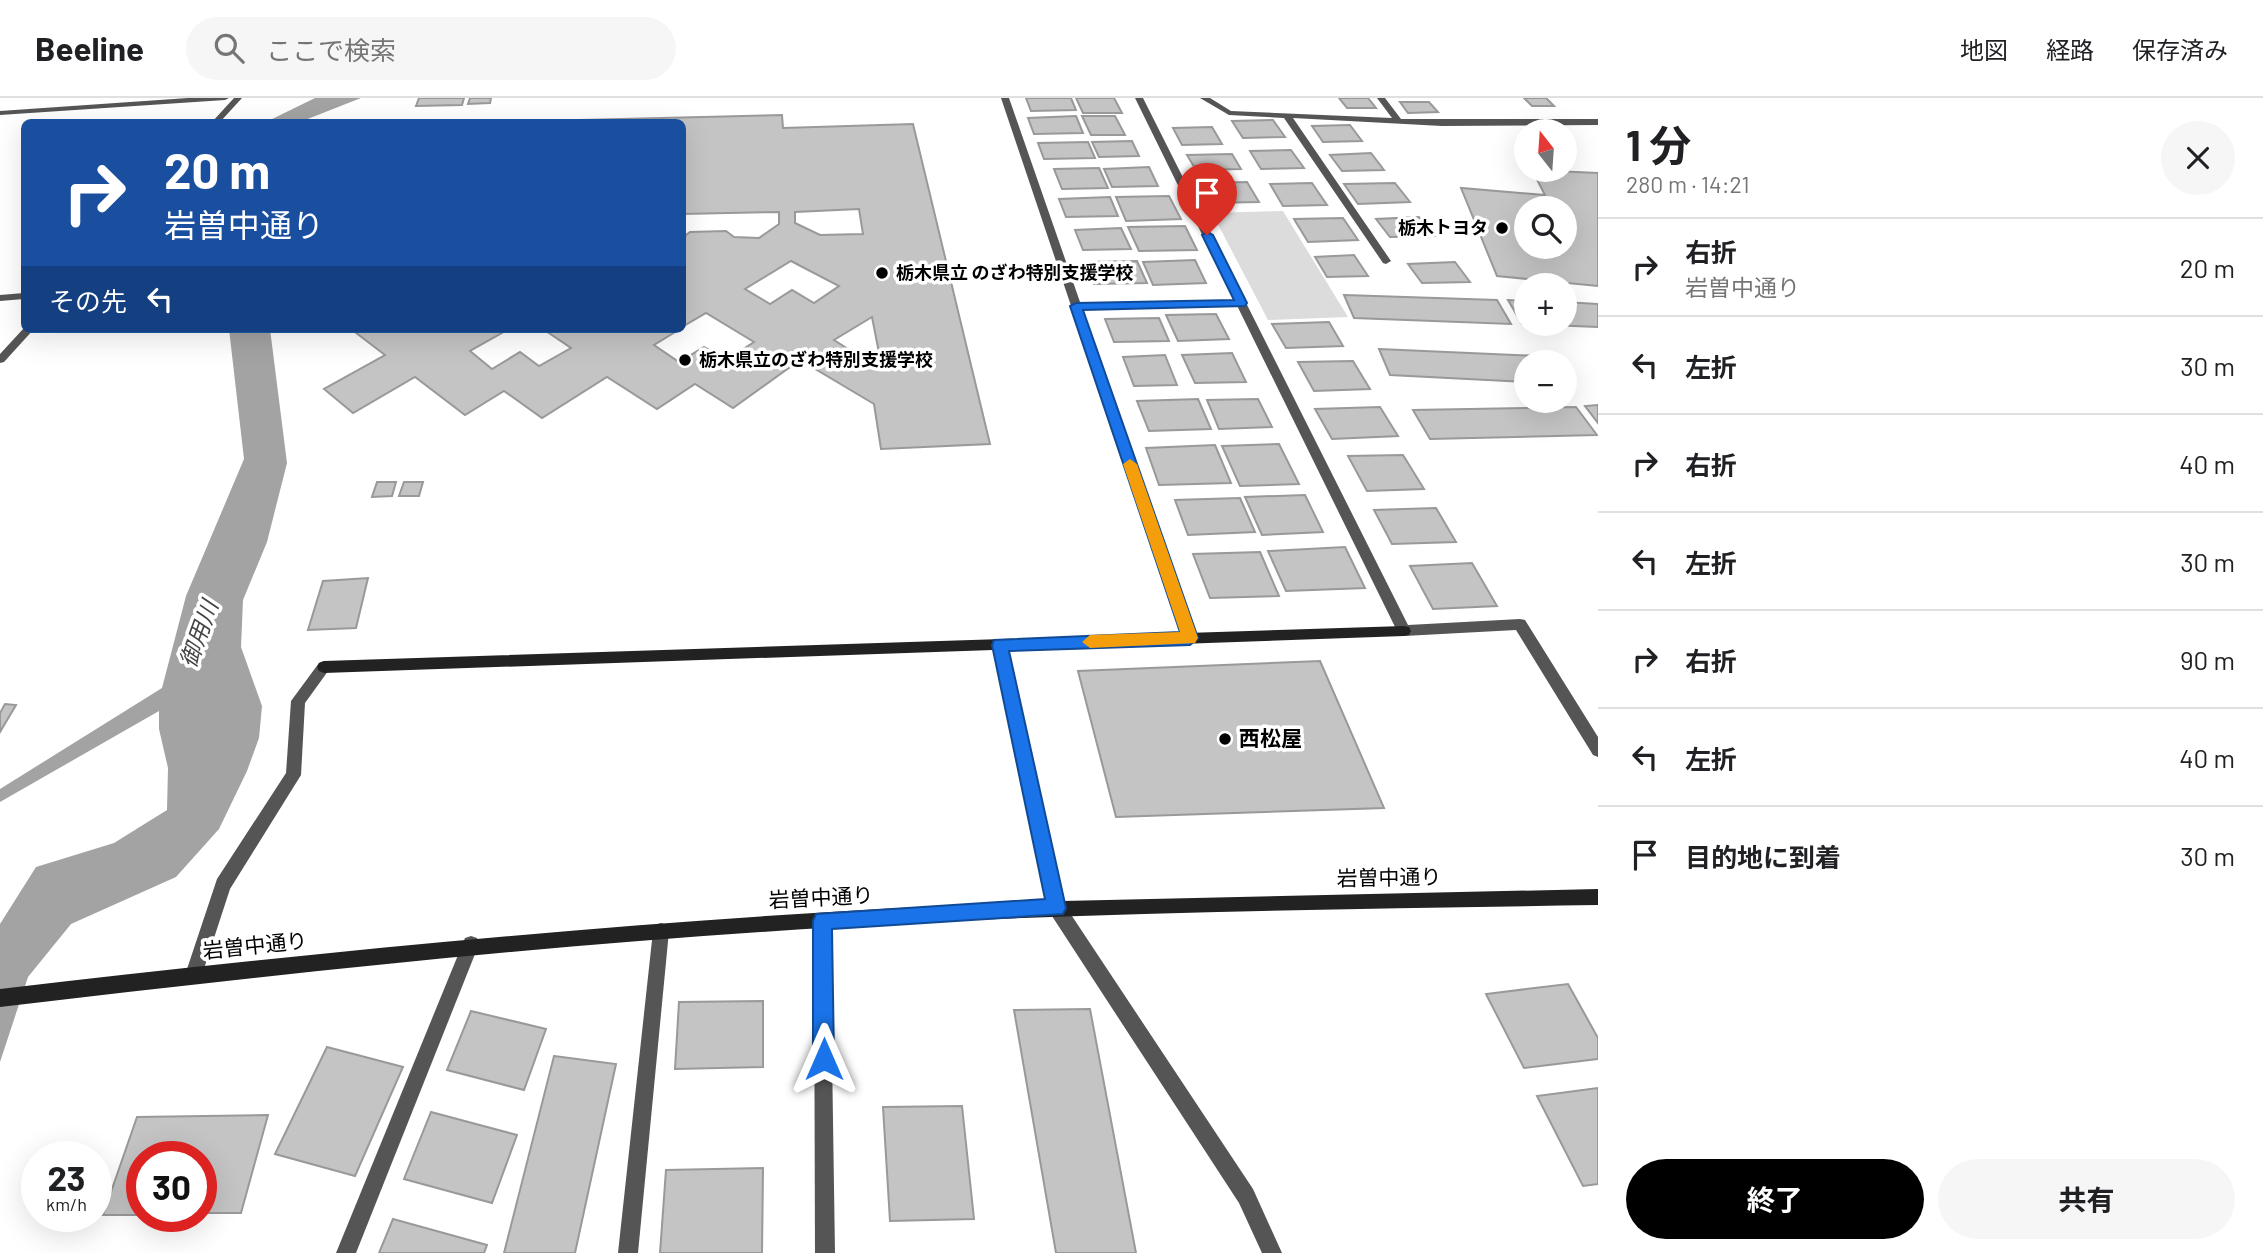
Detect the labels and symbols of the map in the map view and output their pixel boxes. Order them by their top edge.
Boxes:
north arrow [1514,119,1577,182]
pin [1177,163,1237,235]
place label: 栃木トヨタ [1398,216,1488,238]
marker: 栃木トヨタ [1494,220,1510,236]
place label: 栃木県立 のざわ特別支援学校 [896,261,1134,283]
marker: 栃木県立 のざわ特別支援学校 [874,265,890,281]
place label: 栃木県立のざわ特別支援学校 [699,348,933,370]
marker: 栃木県立のざわ特別支援学校 [677,352,693,368]
water label: 御用川 [173,594,224,671]
place label: 西松屋 [1239,725,1302,750]
marker: 西松屋 [1217,731,1233,747]
street label: 岩曽中通り [1336,863,1442,890]
street label: 岩曽中通り [768,881,874,912]
street label: 岩曽中通り [201,927,308,962]
position arrow [787,1022,861,1096]
speed limit sign: 30 [126,1141,217,1232]

